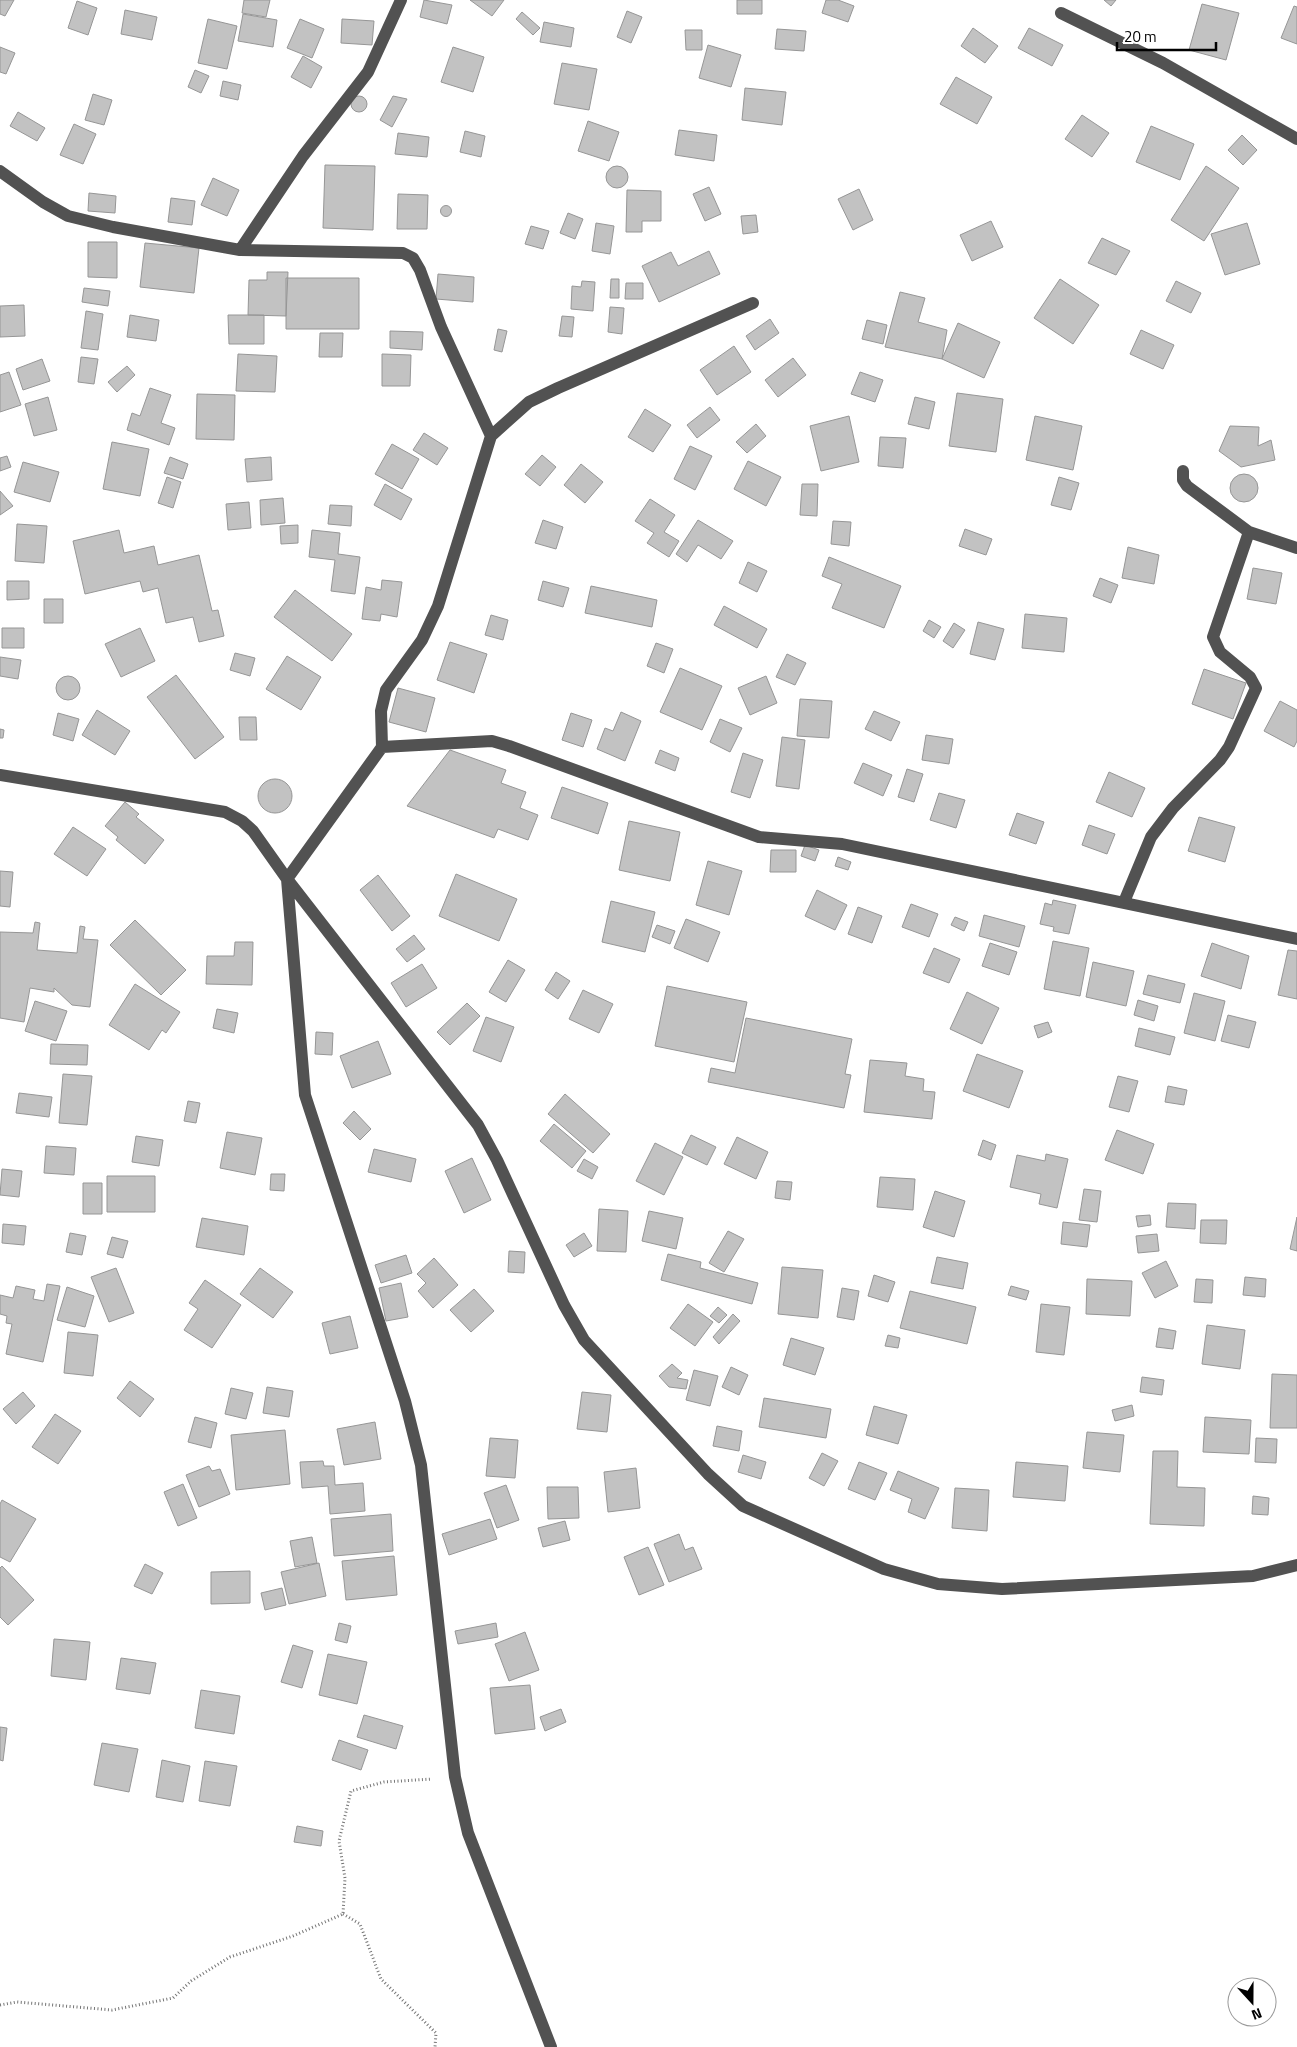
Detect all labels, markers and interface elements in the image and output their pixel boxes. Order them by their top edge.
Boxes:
scale bar [1117,20,1216,52]
text: 20 m [1124,25,1157,48]
north arrow [1227,1977,1277,2027]
text: N [1249,2003,1265,2026]

